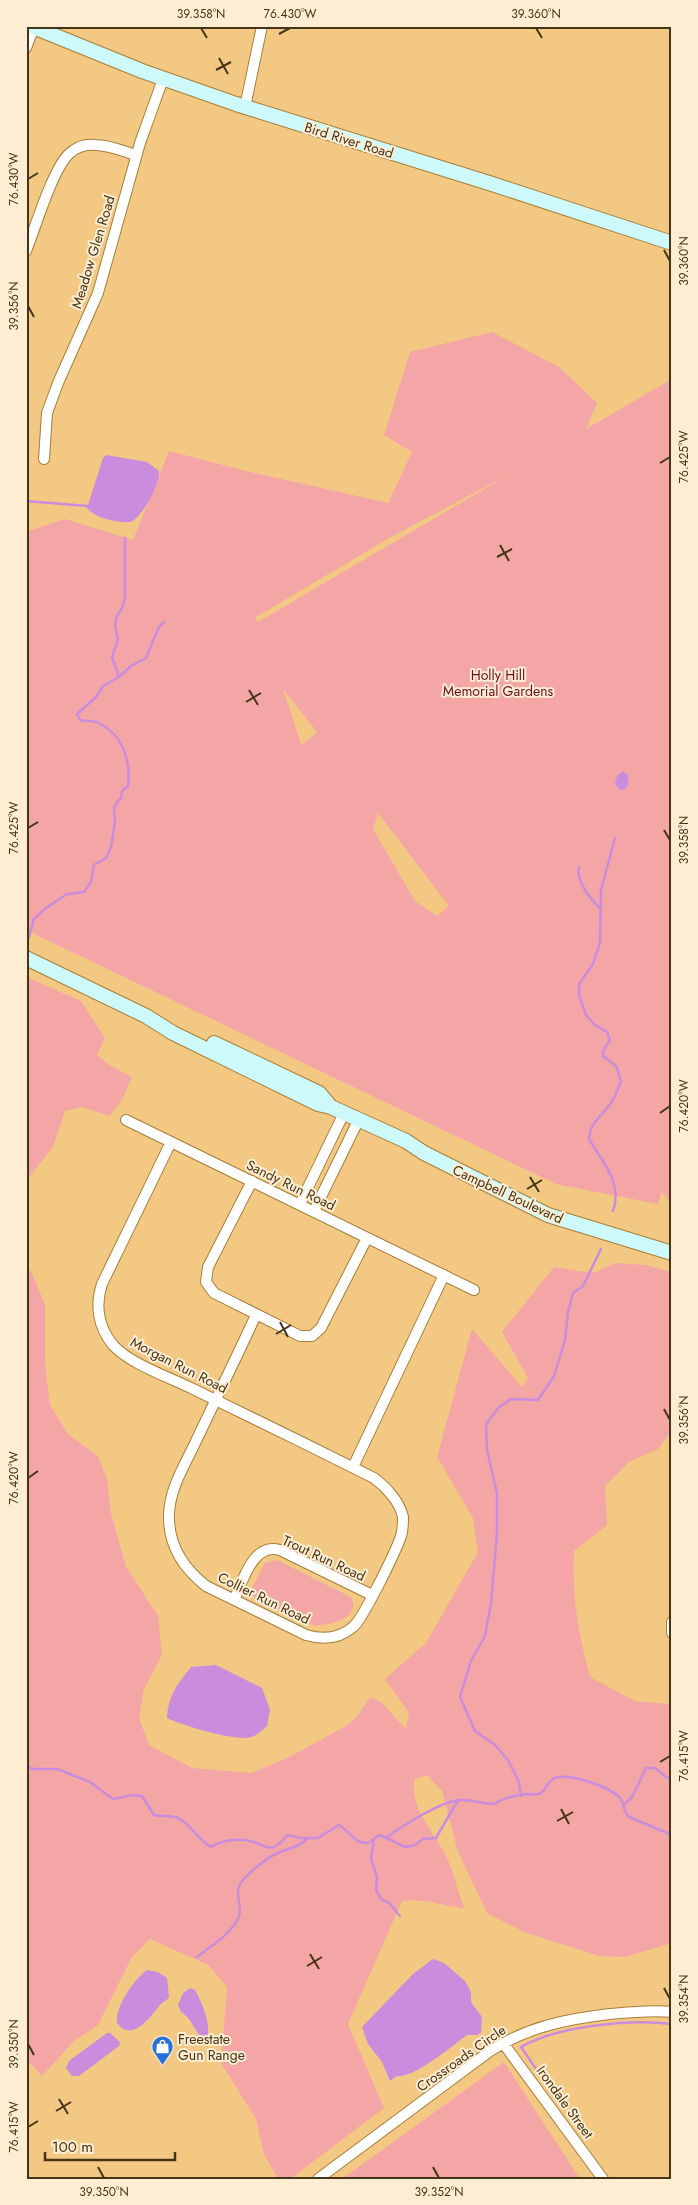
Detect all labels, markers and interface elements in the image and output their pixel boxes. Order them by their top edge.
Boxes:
text: 39.358°N [177,5,225,23]
text: 76.430°W [264,5,317,23]
text: 39.360°N [511,5,561,23]
street label: Bird River Road [302,117,396,163]
text: 76.430°W [5,152,23,205]
street label: Meadow Glen Road [66,193,120,311]
text: 39.360°N [675,236,693,286]
text: 39.356°N [5,281,23,331]
text: 76.425°W [675,431,693,483]
park label: Holly Hill Memorial Gardens [443,665,553,701]
text: 76.425°W [5,802,23,854]
text: 39.358°N [675,816,693,864]
text: 76.420°W [675,1079,693,1133]
street label: Sandy Run Road [243,1155,339,1215]
street label: Campbell Boulevard [450,1160,566,1228]
street label: Morgan Run Road [127,1332,231,1398]
text: 39.356°N [675,1395,693,1445]
text: 76.420°W [5,1451,23,1505]
street label: Trout Run Road [279,1530,369,1586]
street label: Collier Run Road [214,1567,314,1629]
text: 76.415°W [675,1730,693,1782]
text: 39.354°N [675,1974,693,2024]
text: 39.350°N [5,2019,23,2069]
street label: Crossroads Circle [412,2020,510,2096]
place label: Freestate Gun Range [178,2029,245,2065]
shop icon: Freestate Gun Range [150,2035,174,2066]
street label: Irondale Street [532,2061,599,2143]
text: 76.415°W [5,2101,23,2153]
scale bar [45,2130,175,2162]
text: 100 m [52,2136,93,2158]
text: 39.350°N [79,2183,129,2201]
text: 39.352°N [414,2183,464,2201]

